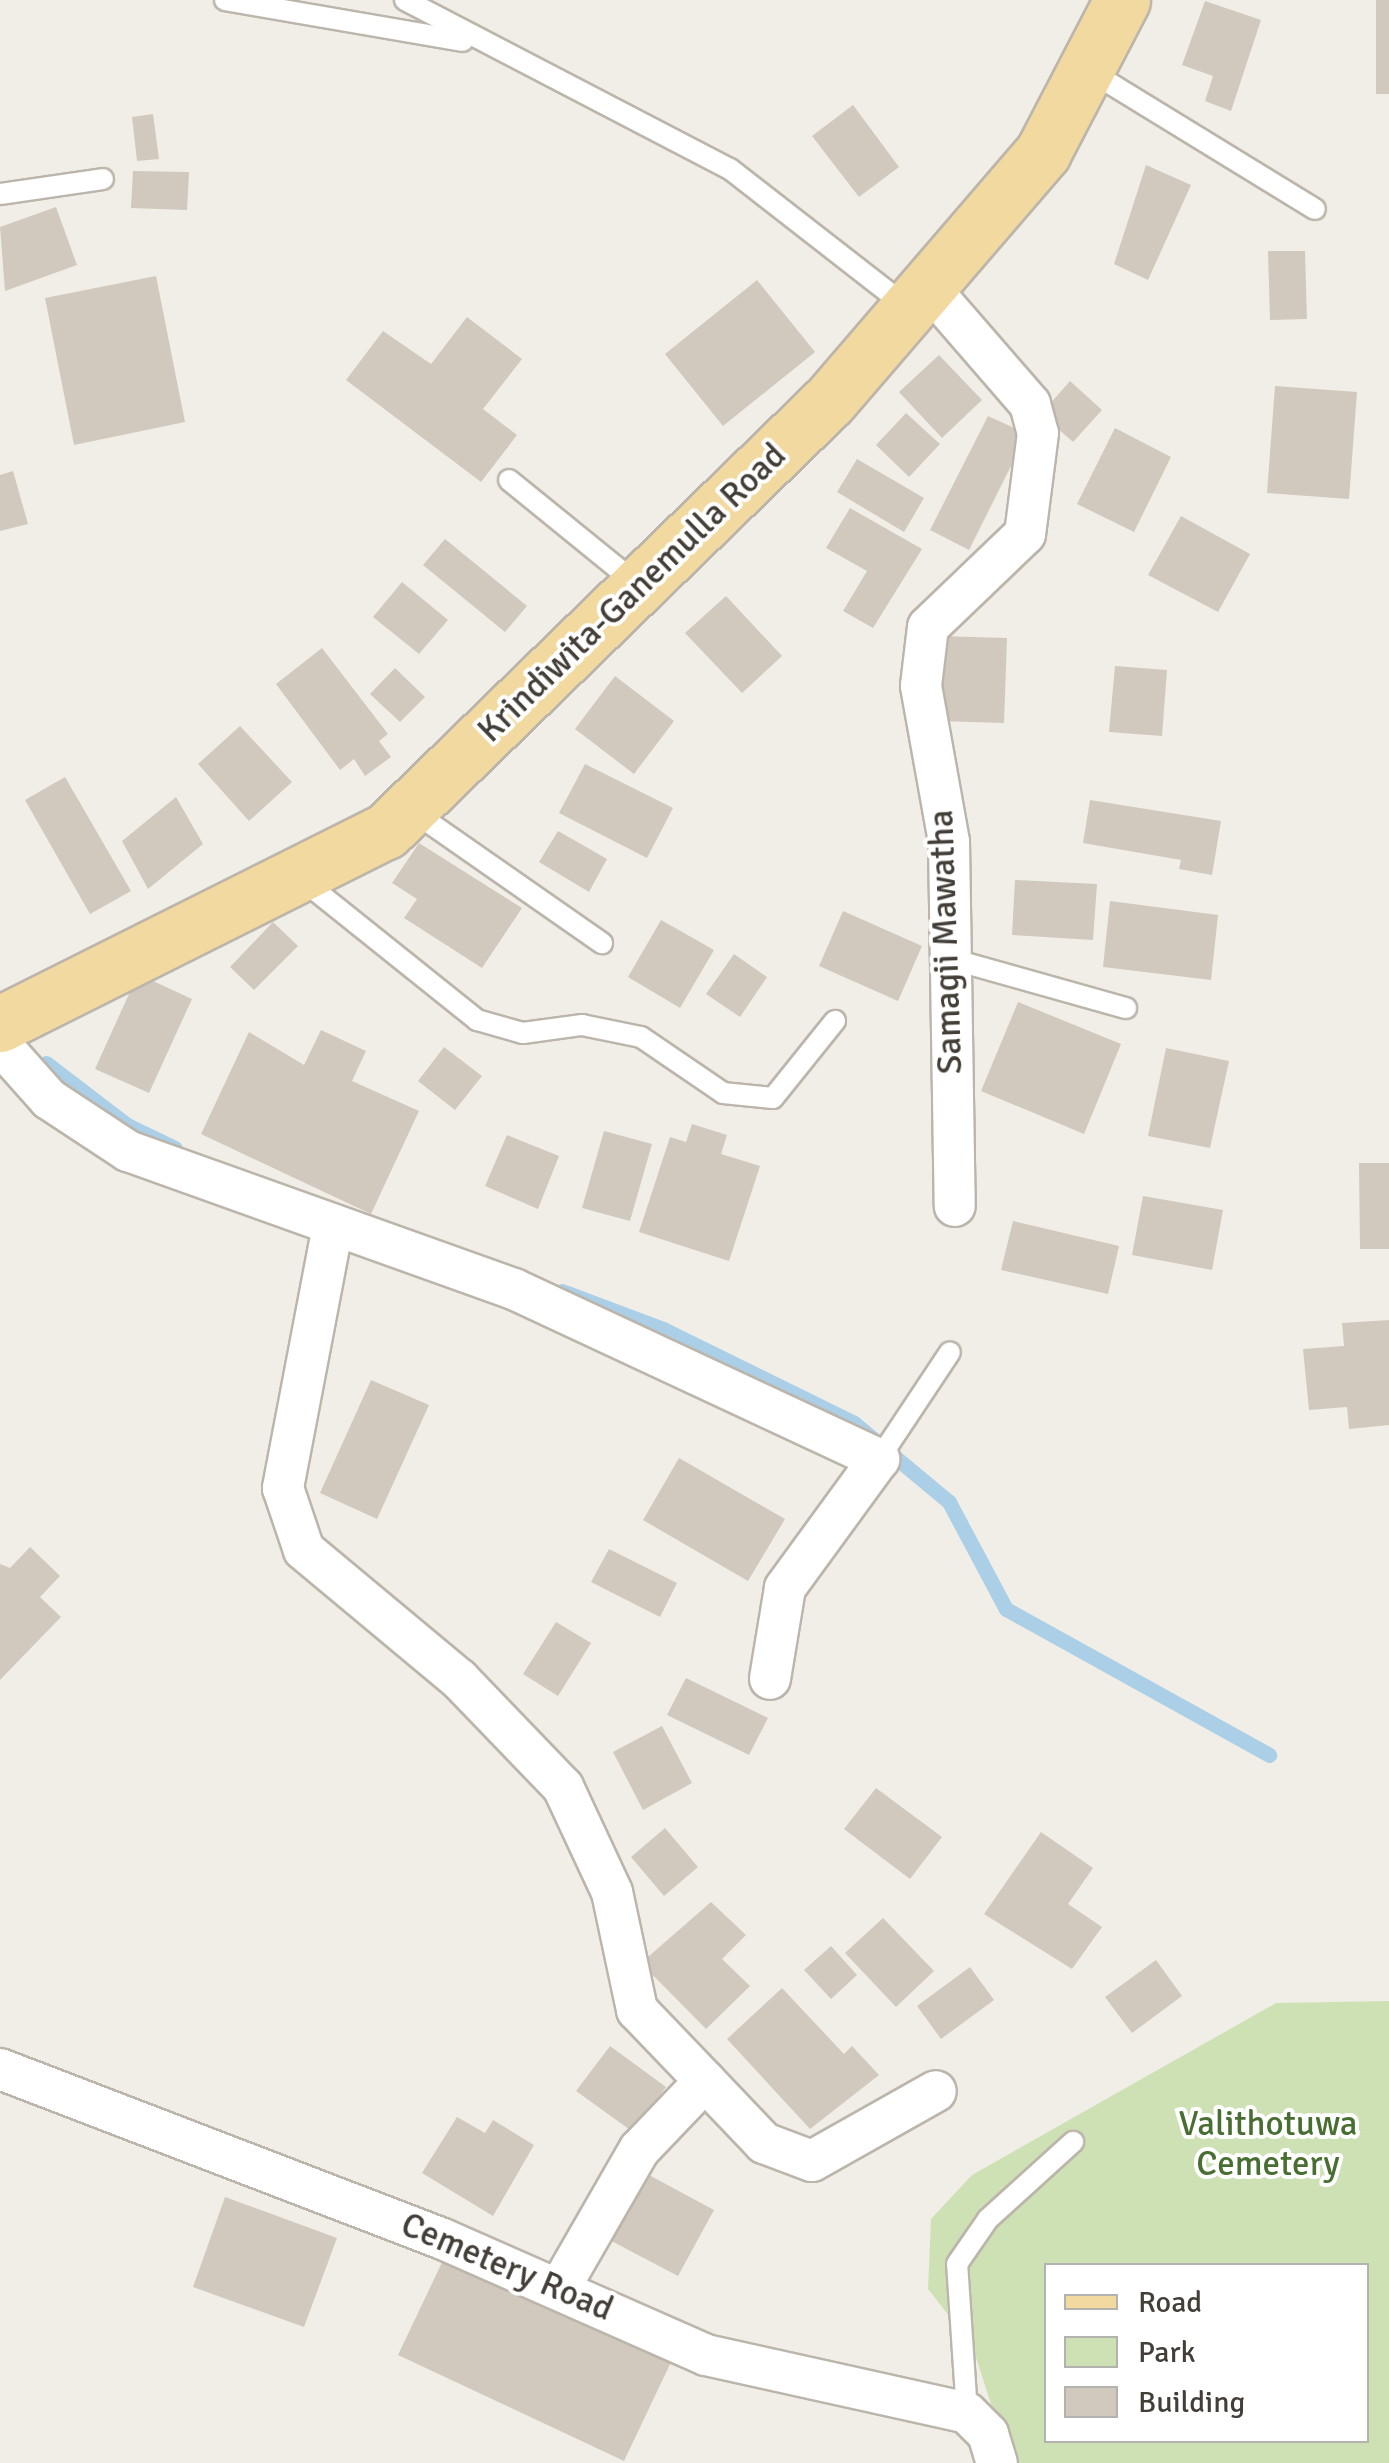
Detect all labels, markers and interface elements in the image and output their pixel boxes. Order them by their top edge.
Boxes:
street label: Krindiwita-Ganemulla Road [469,435,795,751]
street label: Samagii Mawatha [920,809,972,1075]
park label: Valithotuwa Cemetery [1178,2103,1358,2185]
street label: Cemetery Road [395,2204,619,2330]
legend [1044,2263,1369,2443]
text: Road [1138,2284,1202,2321]
text: Park [1138,2334,1196,2371]
text: Building [1138,2384,1245,2421]

